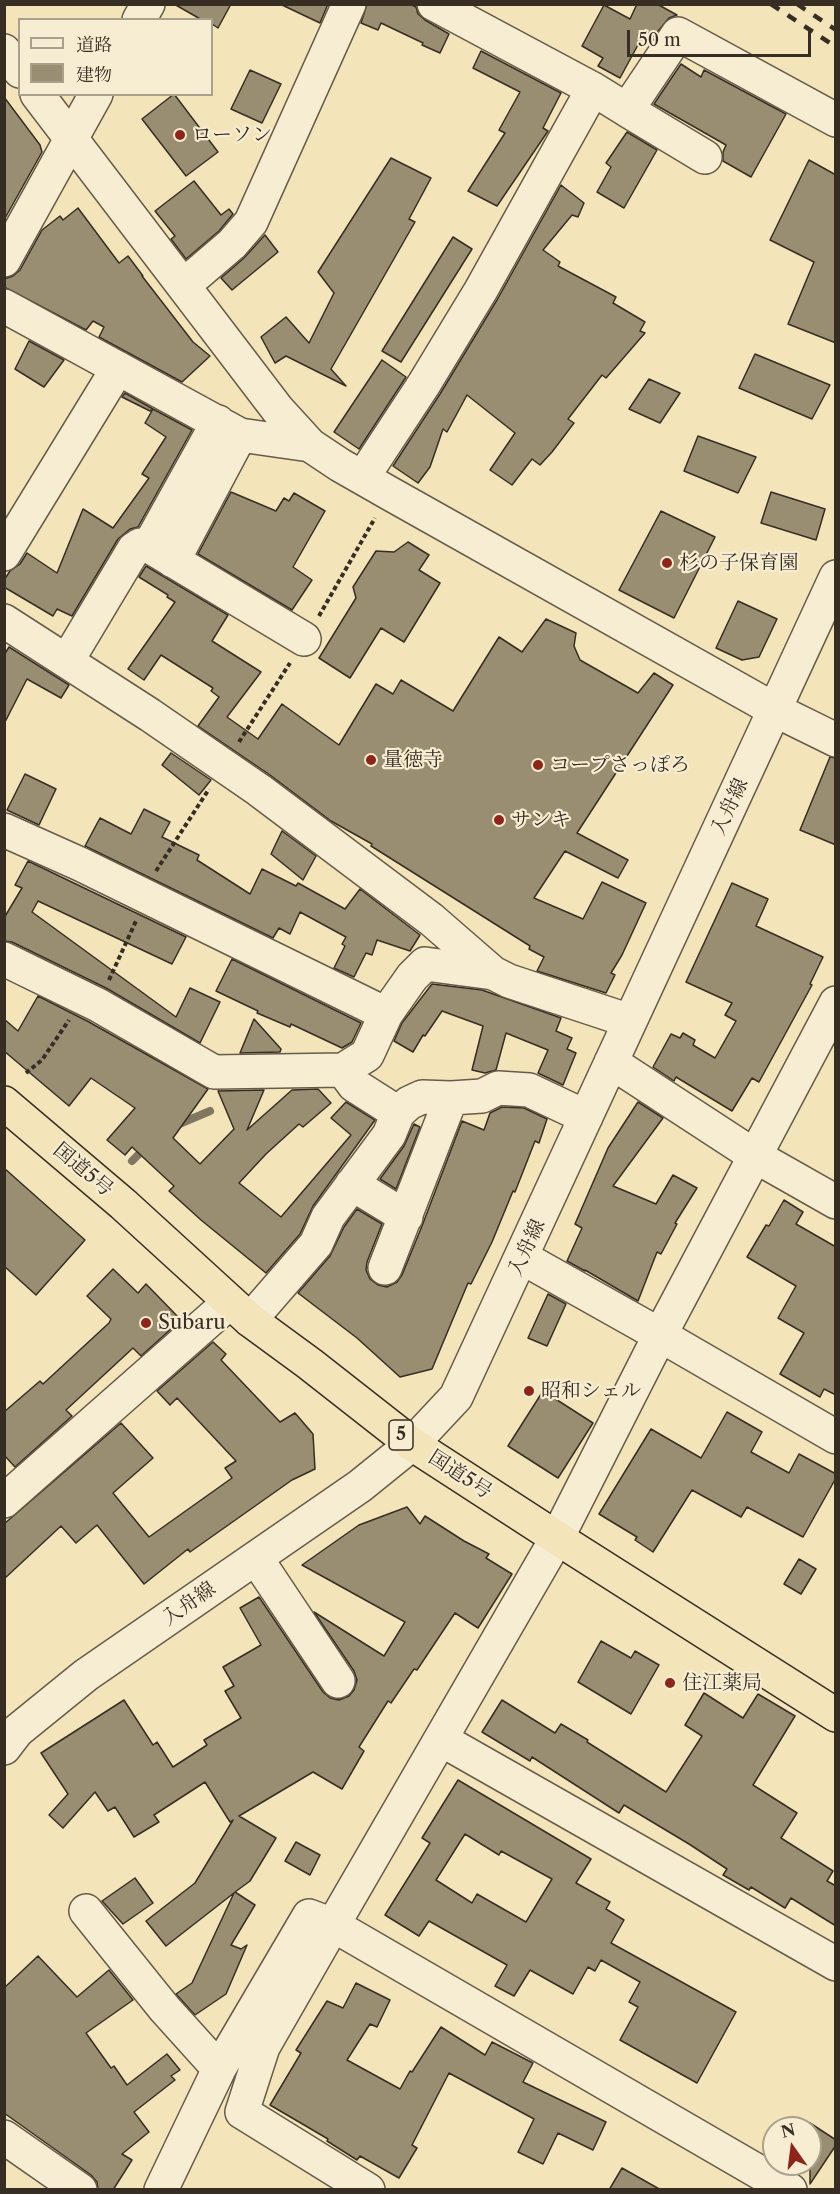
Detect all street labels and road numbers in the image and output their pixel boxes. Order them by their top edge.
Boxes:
street label: 入舟線 [706,775,754,839]
street label: 国道5号 [48,1138,118,1202]
street label: 入舟線 [503,1216,551,1280]
road number: 5 [389,1420,413,1450]
street label: 国道5号 [424,1446,496,1504]
street label: 入舟線 [158,1577,220,1631]

